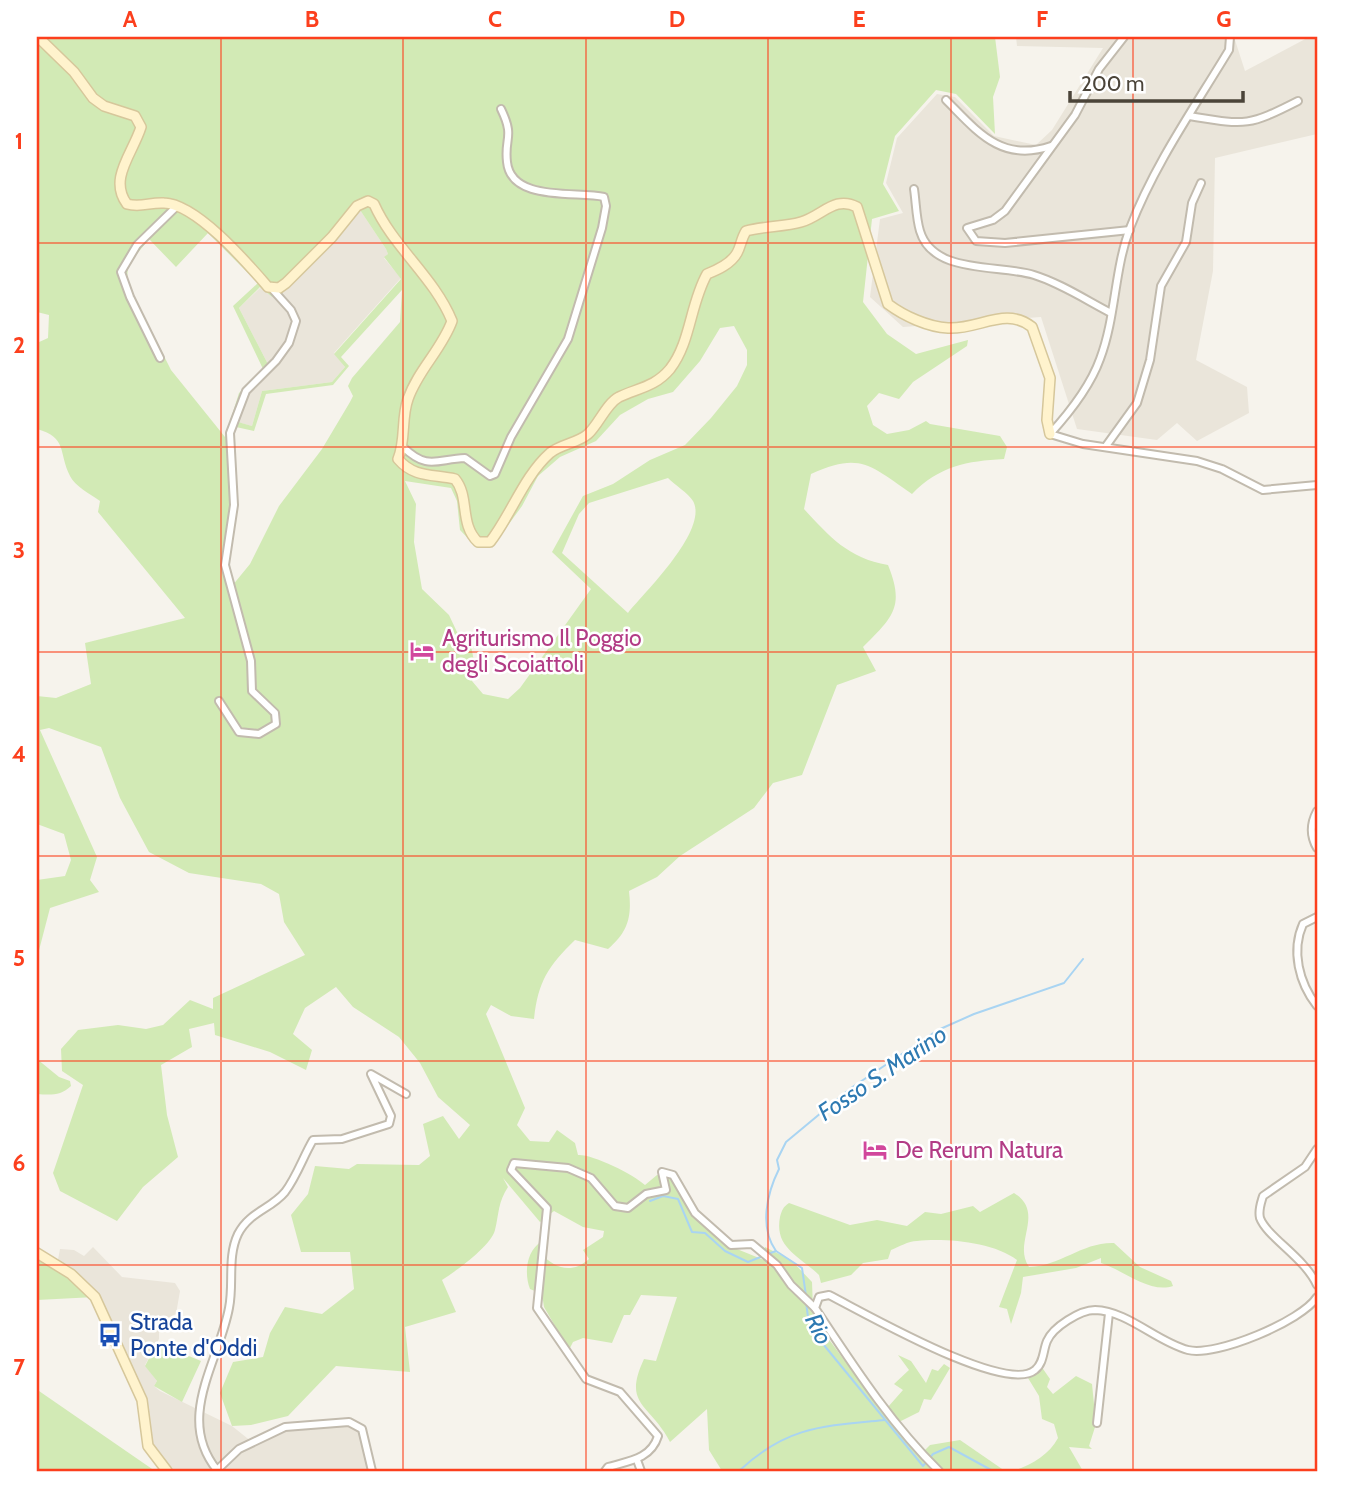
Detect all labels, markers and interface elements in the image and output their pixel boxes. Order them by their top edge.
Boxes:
text: A [123,5,138,33]
text: B [305,5,319,33]
text: C [488,5,502,33]
text: D [669,5,685,33]
text: E [852,5,866,33]
text: F [1036,5,1048,33]
text: G [1216,5,1232,33]
scale bar [1070,60,1244,104]
text: 200 m [1081,71,1144,96]
text: 1 [15,127,23,155]
text: 2 [13,331,25,359]
text: 3 [13,536,25,564]
place label: Agriturismo Il Poggio degli Scoiattoli [442,624,642,678]
hotel icon: Agriturismo Il Poggio degli Scoiattoli [408,637,436,665]
text: 4 [12,740,26,768]
text: 5 [13,944,25,972]
water label: Fosso S. Marino [812,1019,952,1127]
hotel icon: De Rerum Natura [861,1136,889,1164]
place label: De Rerum Natura [895,1136,1063,1164]
text: 6 [13,1149,25,1177]
place label: Strada Ponte d'Oddi [130,1308,258,1362]
water label: Rio [799,1309,839,1349]
bus stop icon: Strada Ponte d'Oddi [96,1321,124,1349]
text: 7 [13,1353,25,1381]

